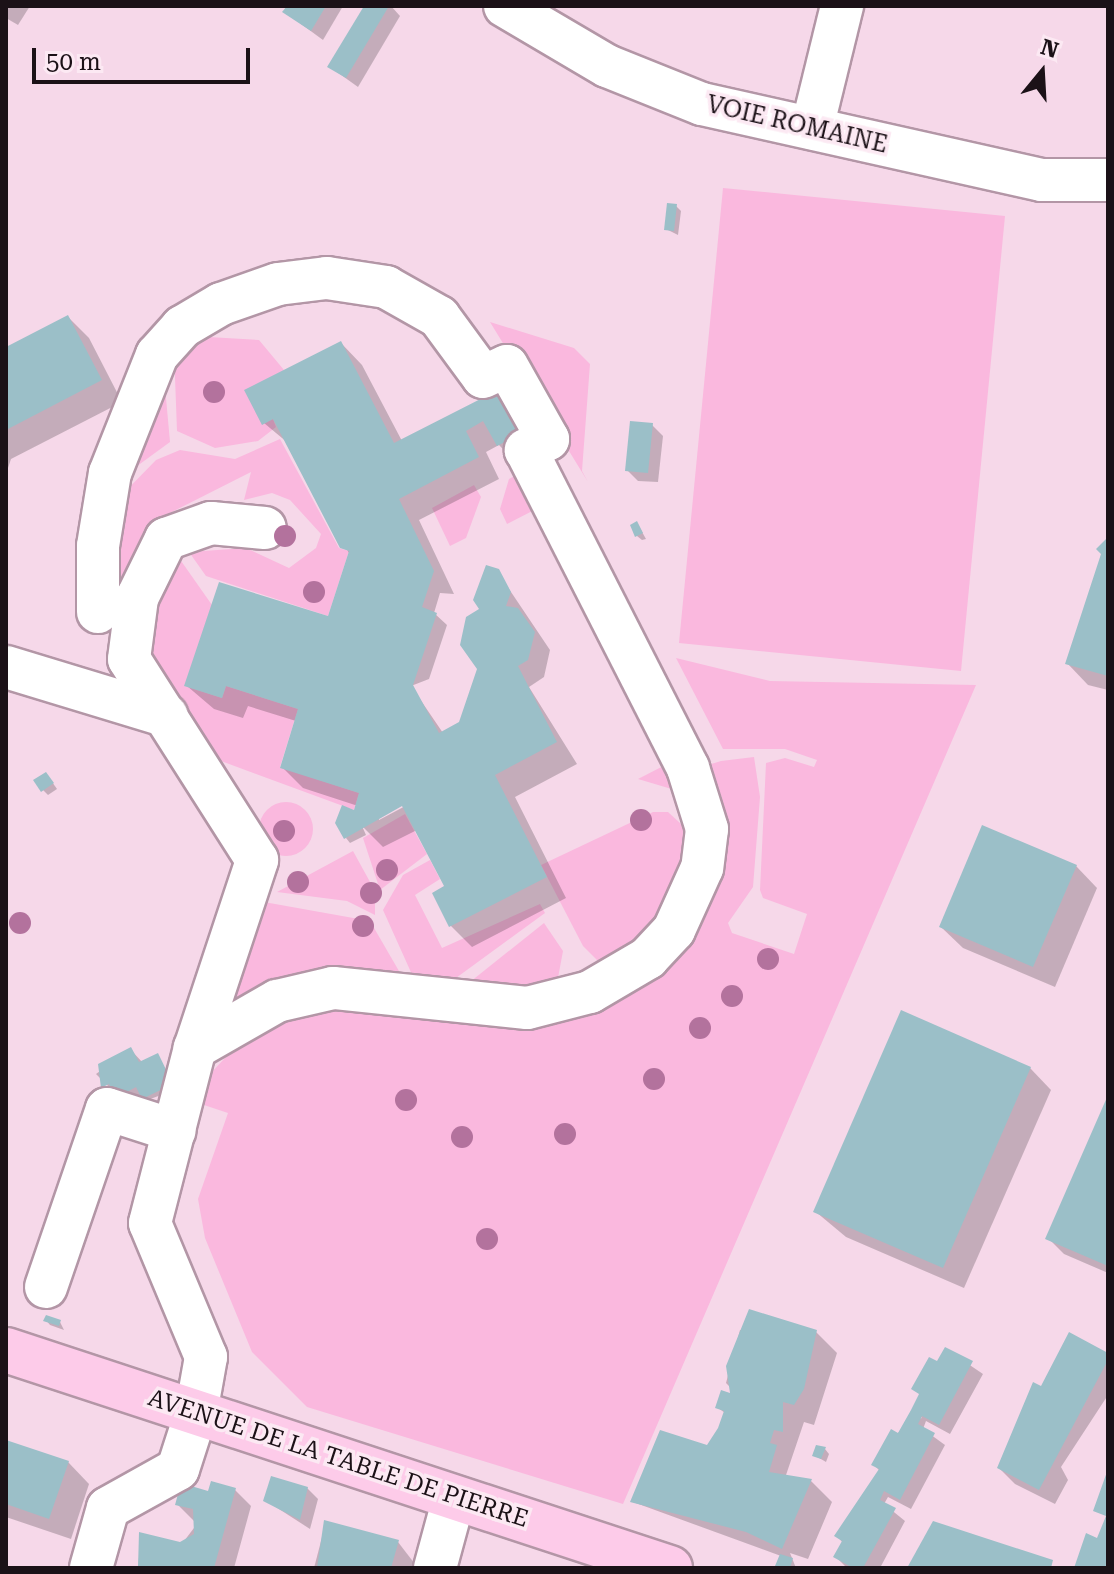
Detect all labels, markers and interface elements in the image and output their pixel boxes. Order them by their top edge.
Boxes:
scale bar [36,32,254,82]
north arrow [1002,32,1082,112]
text: N [1038,34,1061,63]
text: 50 m [46,48,101,76]
street label: VOIE ROMAINE [704,90,890,160]
street label: AVENUE DE LA TABLE DE PIERRE [144,1384,532,1534]

